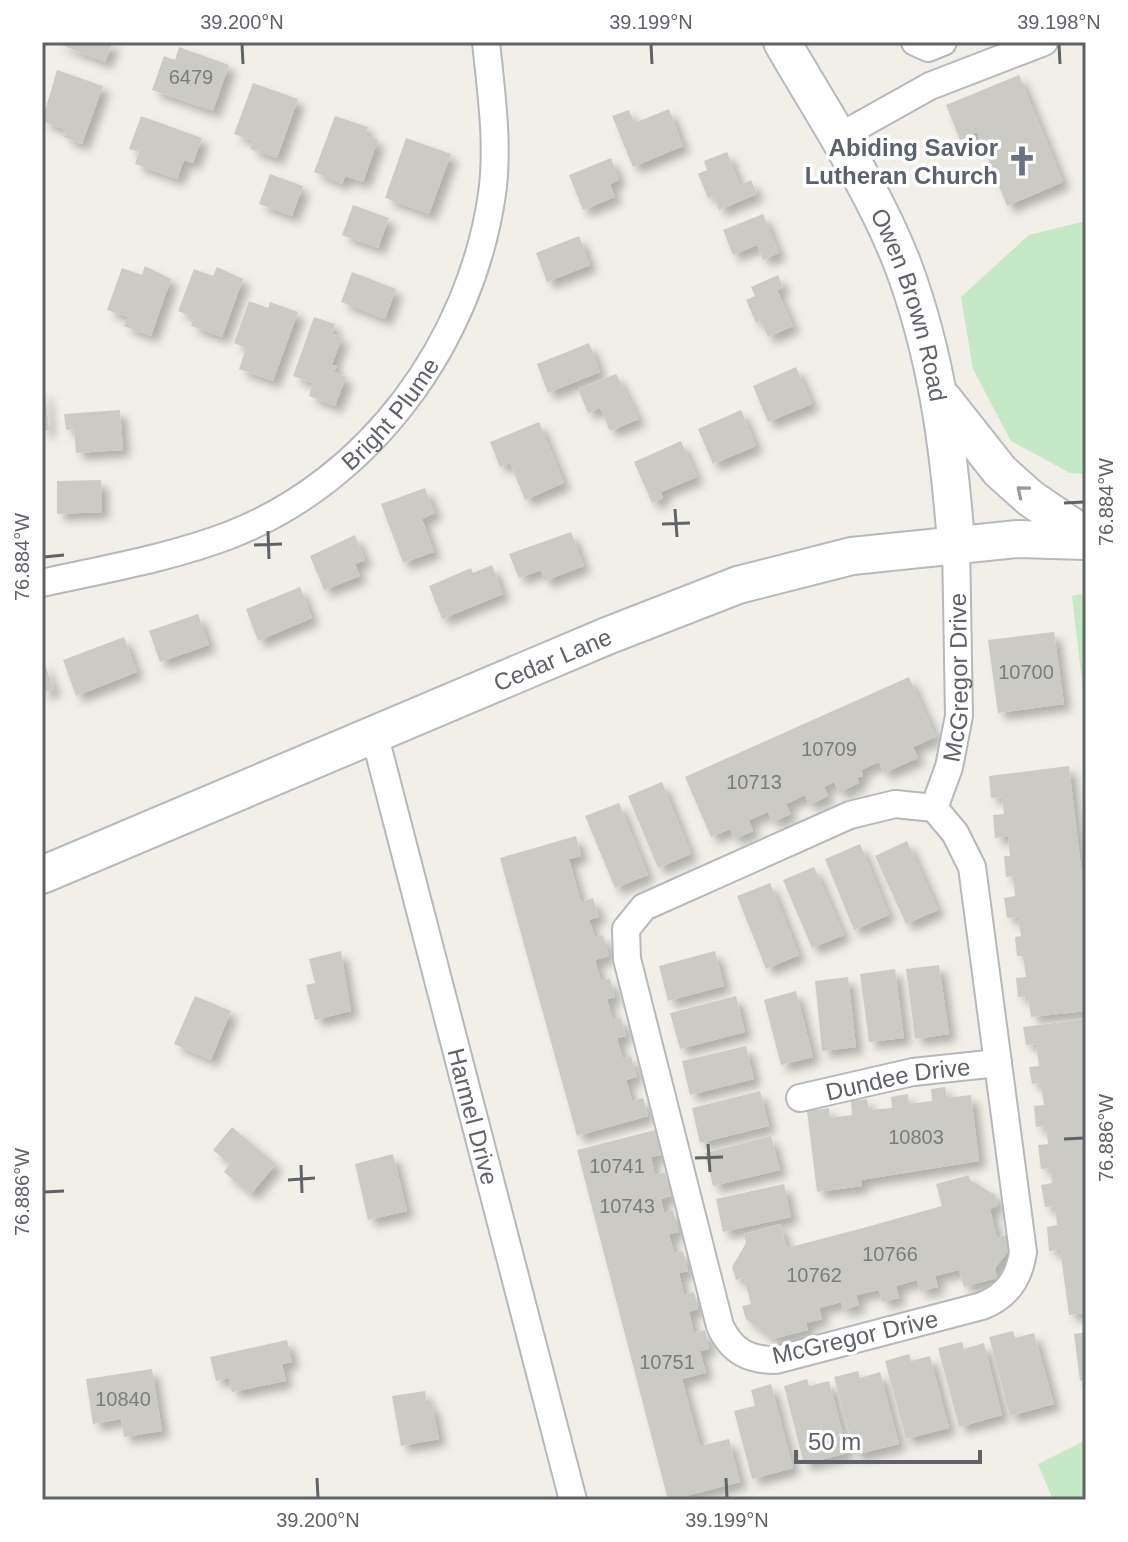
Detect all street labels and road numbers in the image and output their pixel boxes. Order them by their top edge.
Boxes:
street label: Owen Brown Road [866,204,952,403]
street label: Bright Plume [336,353,444,475]
street label: McGregor Drive [937,593,973,764]
street label: Cedar Lane [489,622,615,696]
street label: Harmel Drive [443,1045,504,1188]
street label: Dundee Drive [823,1053,972,1105]
street label: McGregor Drive [769,1305,941,1369]

